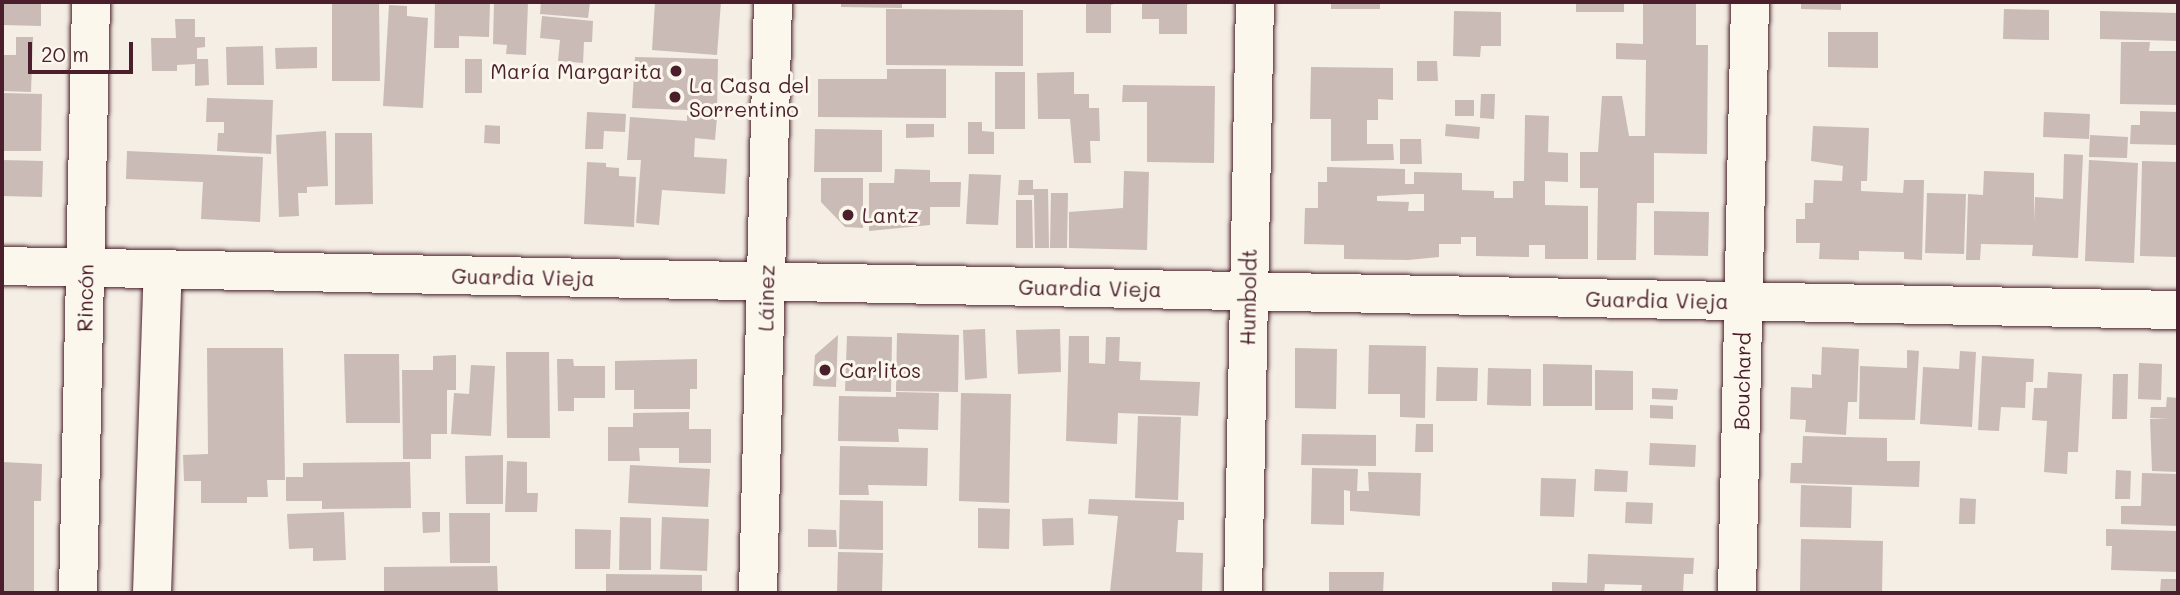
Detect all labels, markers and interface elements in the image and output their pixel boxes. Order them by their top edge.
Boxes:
scale bar [32,28,136,72]
text: 20 m [41,40,89,67]
place label: María Margarita [490,58,662,84]
marker: María Margarita [668,63,684,79]
place label: La Casa del Sorrentino [689,72,810,122]
marker: La Casa del Sorrentino [667,89,683,105]
place label: Lantz [862,202,919,228]
marker: Lantz [840,207,856,223]
street label: Humboldt [1235,248,1261,346]
street label: Guardia Vieja [451,263,595,291]
street label: Rincón [72,264,98,332]
street label: Láinez [753,264,779,332]
street label: Guardia Vieja [1018,274,1162,302]
street label: Guardia Vieja [1585,286,1729,314]
street label: Bouchard [1729,332,1755,430]
place label: Carlitos [839,357,921,383]
marker: Carlitos [817,362,833,378]

